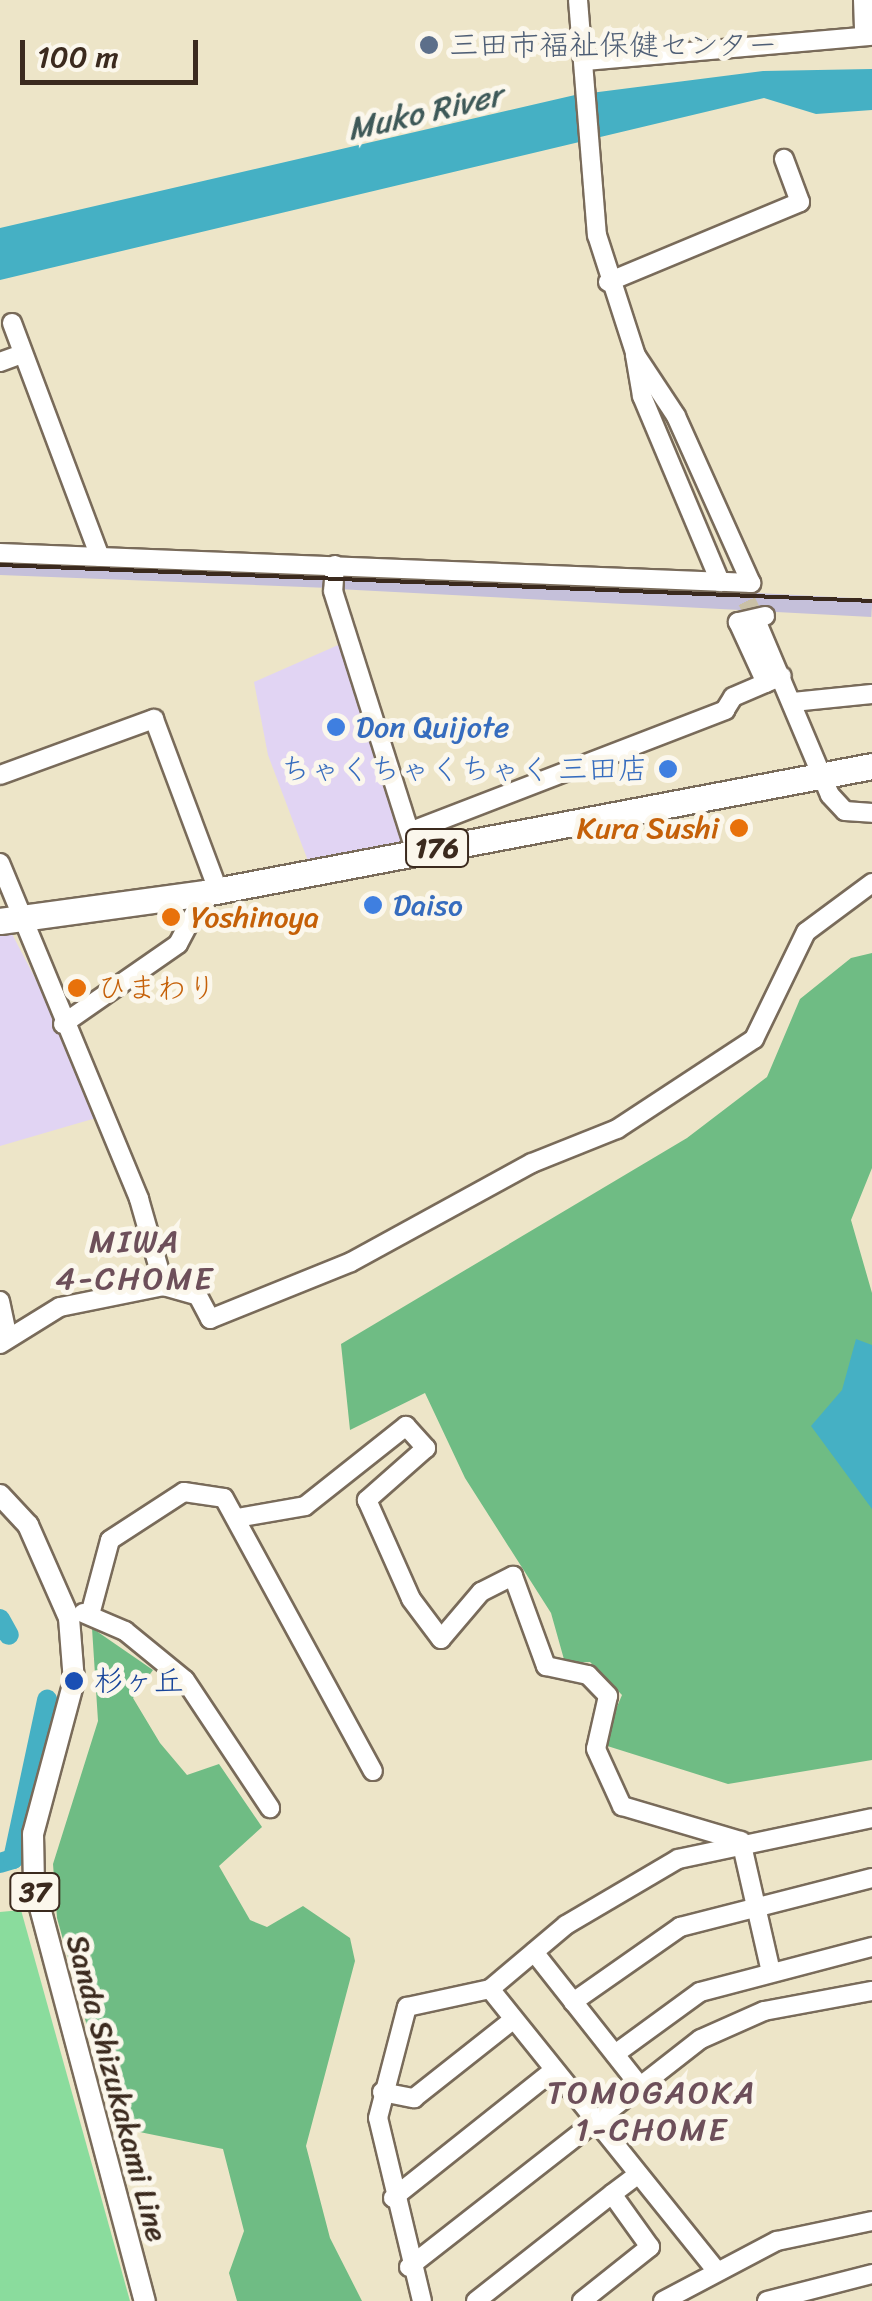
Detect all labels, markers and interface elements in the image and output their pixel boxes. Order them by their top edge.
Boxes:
scale bar [25,20,202,82]
place label: 三田市福祉保健センター [449,27,779,63]
text: 100 m [37,30,119,84]
marker: 三田市福祉保健センター [418,34,440,56]
water label: Muko River [344,77,506,149]
place label: Don Quijote [356,709,510,745]
marker: Don Quijote [325,716,347,738]
place label: ちゃくちゃくちゃく 三田店 [280,751,648,787]
marker: ちゃくちゃくちゃく 三田店 [657,758,679,780]
place label: Kura Sushi [577,810,719,846]
marker: Kura Sushi [728,817,750,839]
road number: 176 [404,825,470,871]
place label: Daiso [393,887,463,923]
marker: Daiso [362,894,384,916]
place label: Yoshinoya [191,899,319,935]
marker: Yoshinoya [160,906,182,928]
place label: ひまわり [97,970,217,1006]
marker: ひまわり [66,977,88,999]
district label: MIWA 4-CHOME [55,1224,215,1299]
place label: 杉ヶ丘 [94,1663,184,1699]
marker: 杉ヶ丘 [63,1670,85,1692]
road number: 37 [8,1869,62,1915]
street label: Sanda Shizukakami Line [59,1930,175,2246]
district label: TOMOGAOKA 1-CHOME [547,2075,757,2150]

